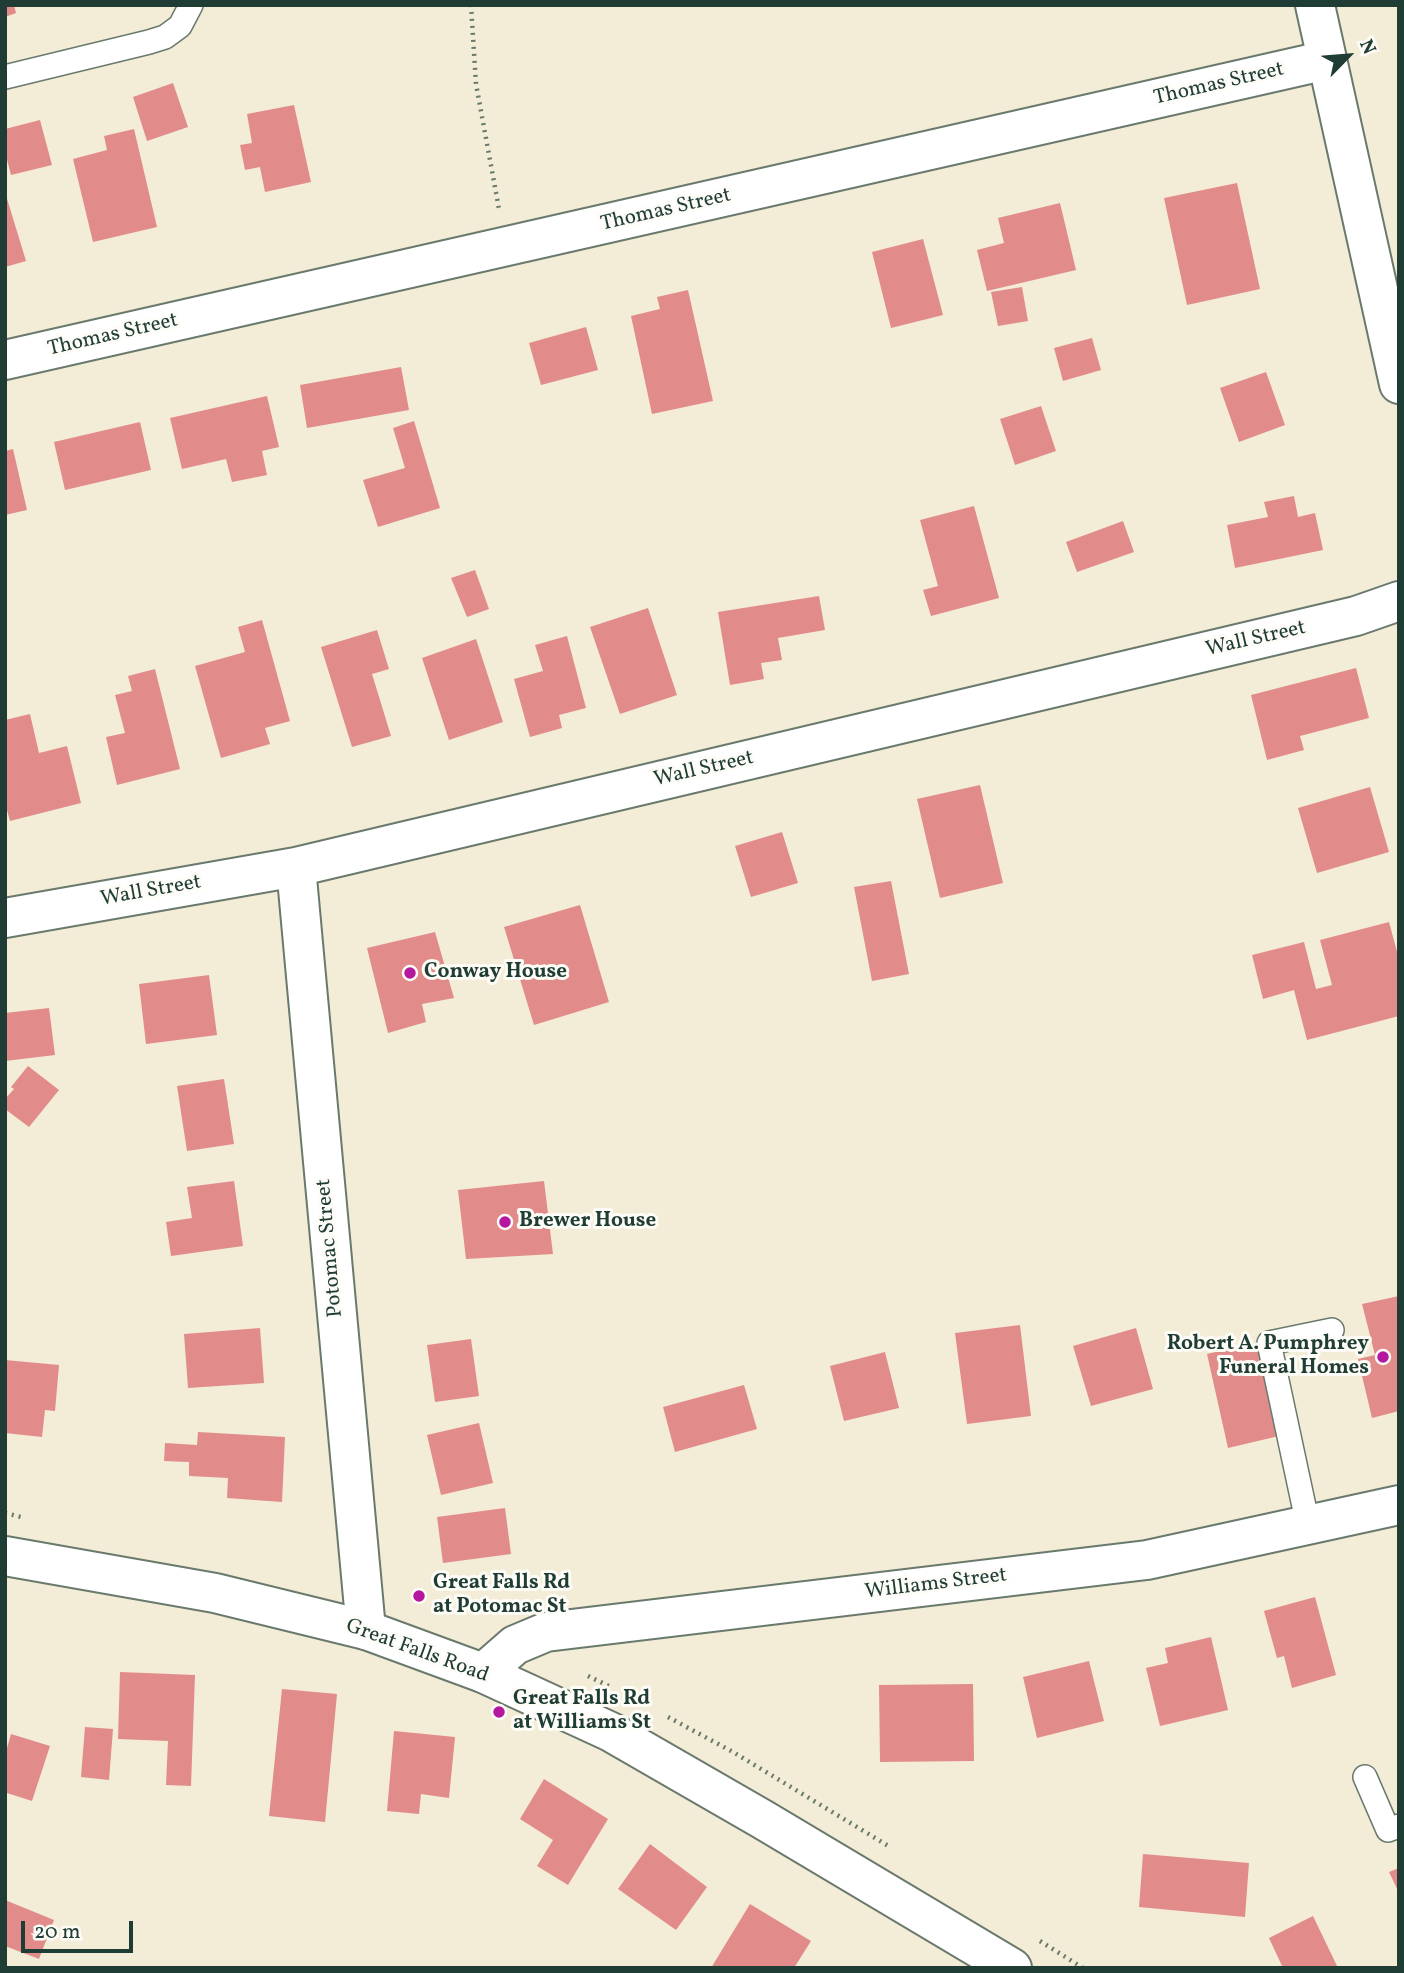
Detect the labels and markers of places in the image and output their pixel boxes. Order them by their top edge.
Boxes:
place label: Conway House [424,960,567,986]
marker: Conway House [402,965,418,981]
place label: Brewer House [519,1209,656,1235]
marker: Brewer House [497,1214,513,1230]
place label: Robert A. Pumphrey Funeral Homes [1167,1332,1369,1382]
marker: Robert A. Pumphrey Funeral Homes [1375,1349,1391,1365]
place label: Great Falls Rd at Potomac St [433,1571,570,1621]
marker: Great Falls Rd at Potomac St [411,1588,427,1604]
place label: Great Falls Rd at Williams St [513,1687,651,1737]
marker: Great Falls Rd at Williams St [491,1704,507,1720]

